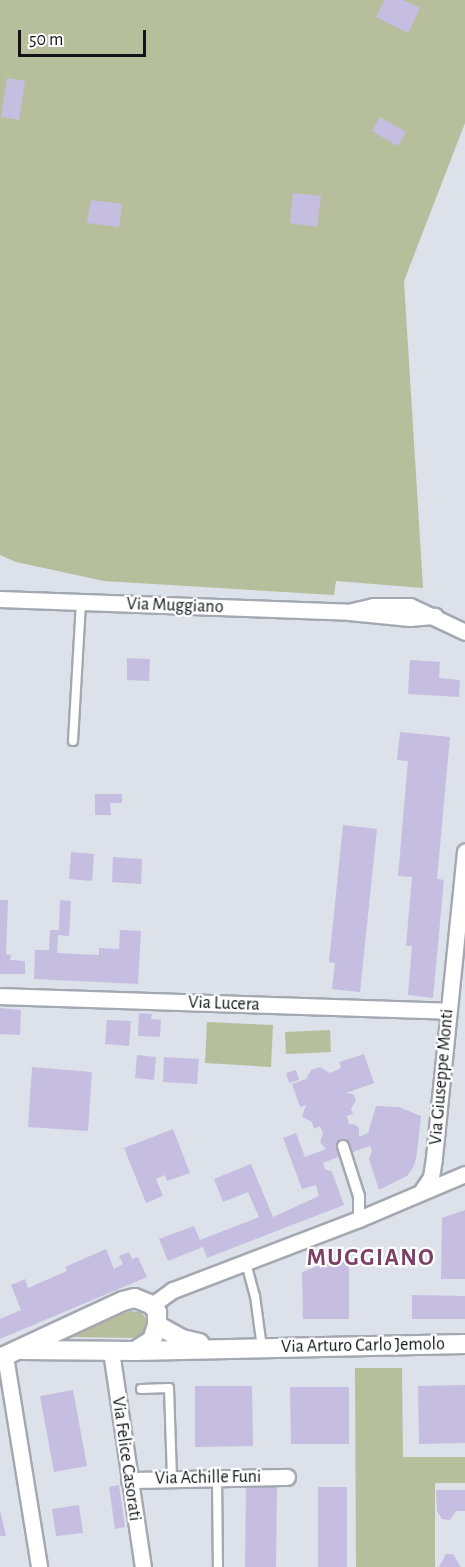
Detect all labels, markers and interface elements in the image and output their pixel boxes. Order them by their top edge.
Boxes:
scale bar [21,18,148,56]
text: 50 m [29,31,63,49]
street label: Via Muggiano [126,594,224,618]
street label: Via Lucera [188,992,260,1016]
street label: Via Giuseppe Monti [425,1008,459,1146]
district label: MUGGIANO [307,1245,435,1273]
street label: Via Arturo Carlo Jemolo [281,1334,445,1358]
street label: Via Felice Casorati [107,1395,145,1523]
street label: Via Achille Funi [155,1466,261,1490]

